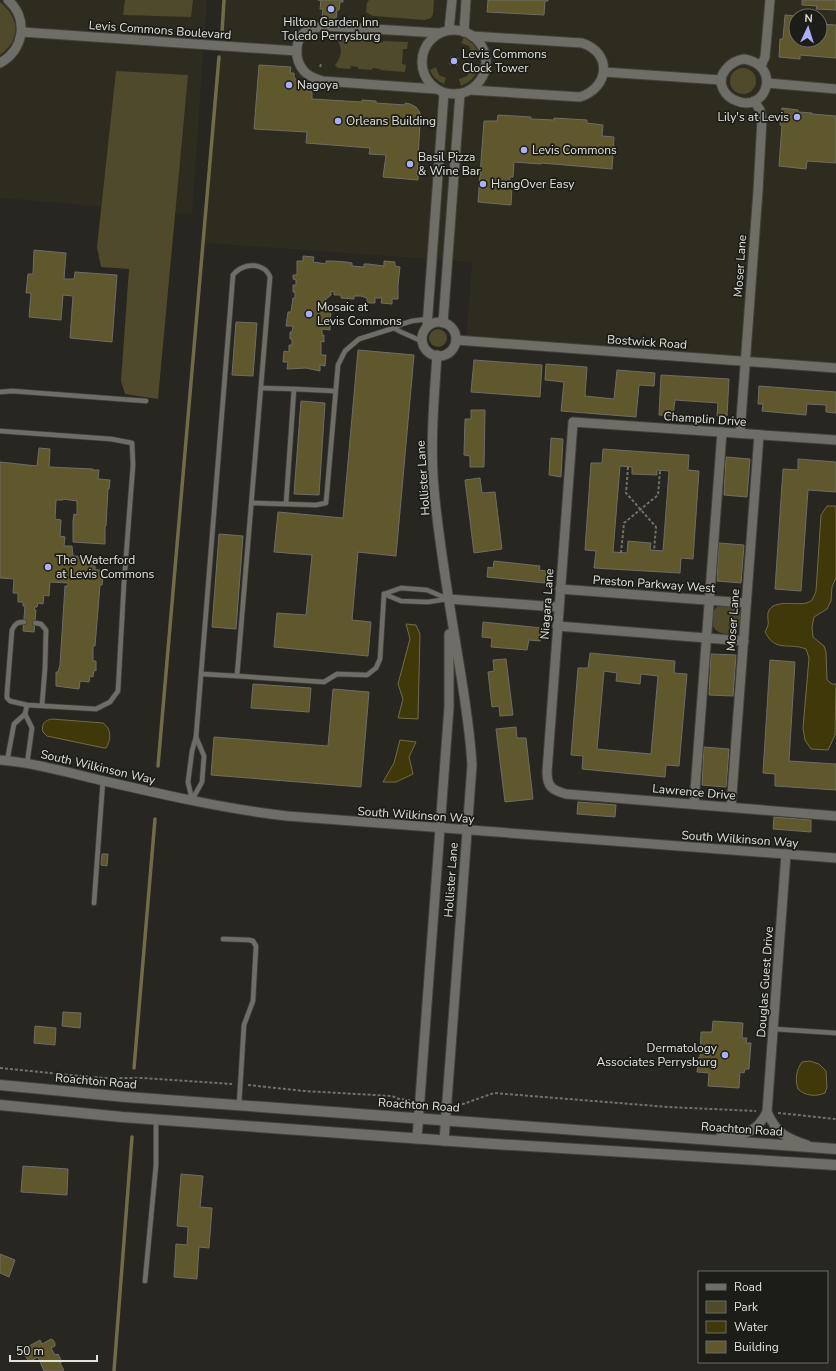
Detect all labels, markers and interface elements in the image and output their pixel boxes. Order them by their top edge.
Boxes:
marker: Hilton Garden Inn Toledo Perrysburg [326,4,336,14]
north arrow [788,8,828,48]
text: N [804,11,813,26]
place label: Hilton Garden Inn Toledo Perrysburg [281,14,381,44]
street label: Levis Commons Boulevard [88,17,232,43]
place label: Levis Commons Clock Tower [462,46,547,76]
marker: Levis Commons Clock Tower [449,56,459,66]
place label: Nagoya [297,77,338,93]
marker: Nagoya [284,80,294,90]
place label: Lily's at Levis [717,109,789,125]
marker: Lily's at Levis [792,112,802,122]
place label: Orleans Building [346,113,436,129]
marker: Orleans Building [333,116,343,126]
place label: Levis Commons [532,142,617,158]
marker: Levis Commons [519,145,529,155]
place label: Basil Pizza & Wine Bar [418,149,481,179]
marker: Basil Pizza & Wine Bar [405,159,415,169]
place label: HangOver Easy [491,176,575,192]
marker: HangOver Easy [478,179,488,189]
street label: Moser Lane [730,234,750,298]
place label: Mosaic at Levis Commons [317,299,402,329]
marker: Mosaic at Levis Commons [304,309,314,319]
street label: Bostwick Road [606,331,688,353]
street label: Champlin Drive [663,408,747,430]
street label: Hollister Lane [412,440,434,516]
place label: The Waterford at Levis Commons [56,552,155,582]
marker: The Waterford at Levis Commons [43,562,53,572]
street label: Niagara Lane [537,568,557,640]
street label: Preston Parkway West [592,572,716,596]
street label: Moser Lane [723,588,743,652]
street label: South Wilkinson Way [39,746,158,788]
street label: Lawrence Drive [652,780,736,804]
street label: South Wilkinson Way [357,803,476,827]
street label: South Wilkinson Way [681,827,800,851]
street label: Hollister Lane [440,842,462,918]
street label: Douglas Guest Drive [753,926,777,1038]
place label: Dermatology Associates Perrysburg [597,1040,718,1070]
marker: Dermatology Associates Perrysburg [720,1050,730,1060]
street label: Roachton Road [54,1069,138,1093]
street label: Roachton Road [378,1094,460,1116]
street label: Roachton Road [701,1118,783,1140]
legend [698,1271,828,1363]
text: Road [734,1279,762,1295]
text: Park [734,1299,759,1315]
text: Water [734,1319,768,1335]
scale bar [10,1337,97,1363]
text: Building [734,1339,779,1355]
text: 50 m [16,1343,44,1359]

